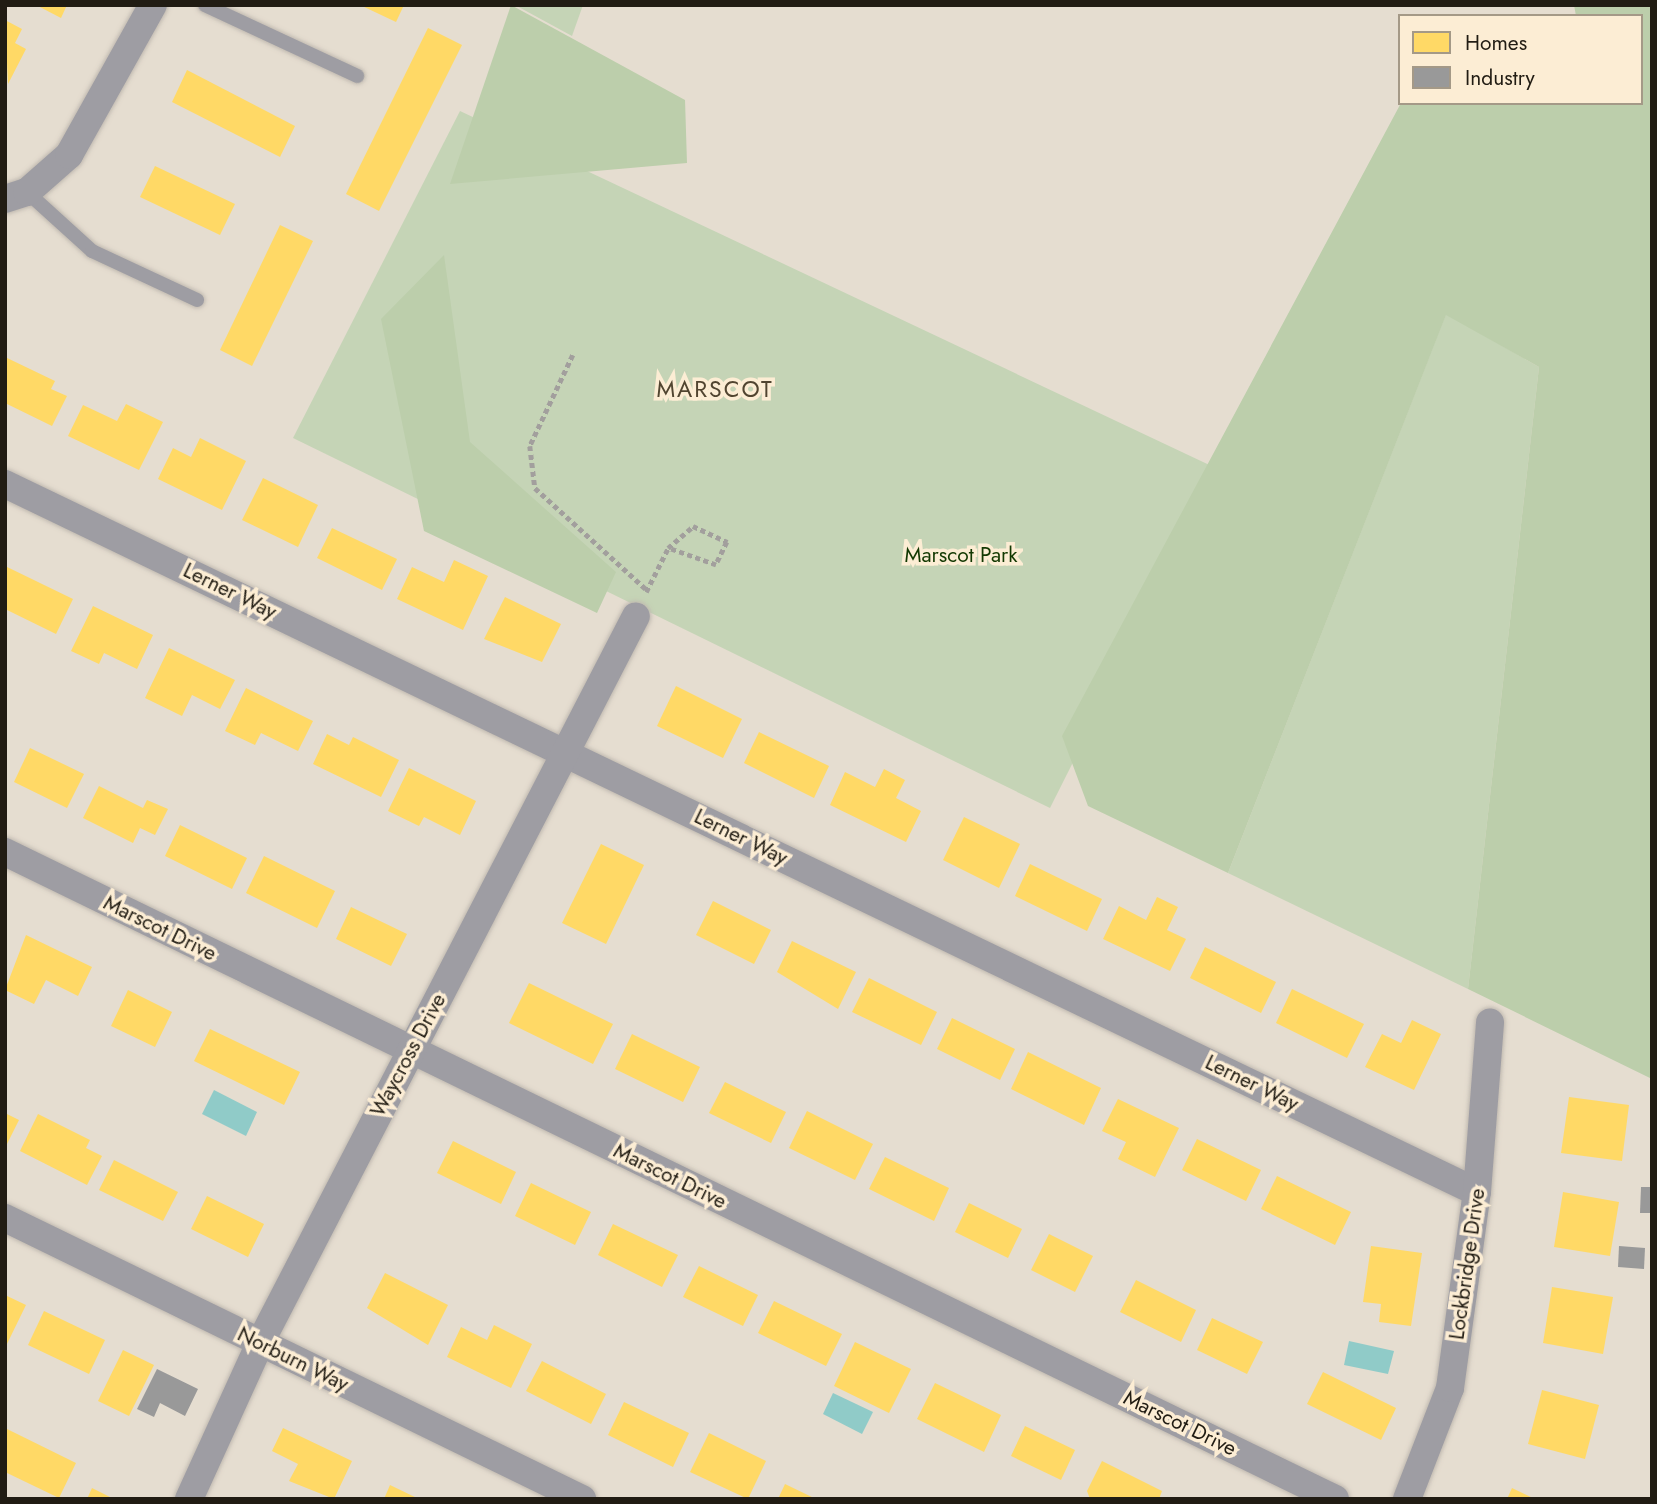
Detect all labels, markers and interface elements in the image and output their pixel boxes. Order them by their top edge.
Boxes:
legend [1398,14,1643,105]
text: Homes [1465,28,1527,58]
text: Industry [1465,63,1535,93]
district label: MARSCOT [657,375,773,403]
park label: Marscot Park [904,542,1018,568]
street label: Lerner Way [179,558,281,624]
street label: Lerner Way [690,804,792,870]
street label: Marscot Drive [100,890,220,966]
street label: Waycross Drive [365,989,451,1121]
street label: Lerner Way [1201,1050,1303,1116]
street label: Marscot Drive [610,1138,730,1214]
street label: Lockbridge Drive [1444,1187,1490,1341]
street label: Norburn Way [233,1321,353,1397]
street label: Marscot Drive [1120,1385,1240,1461]

